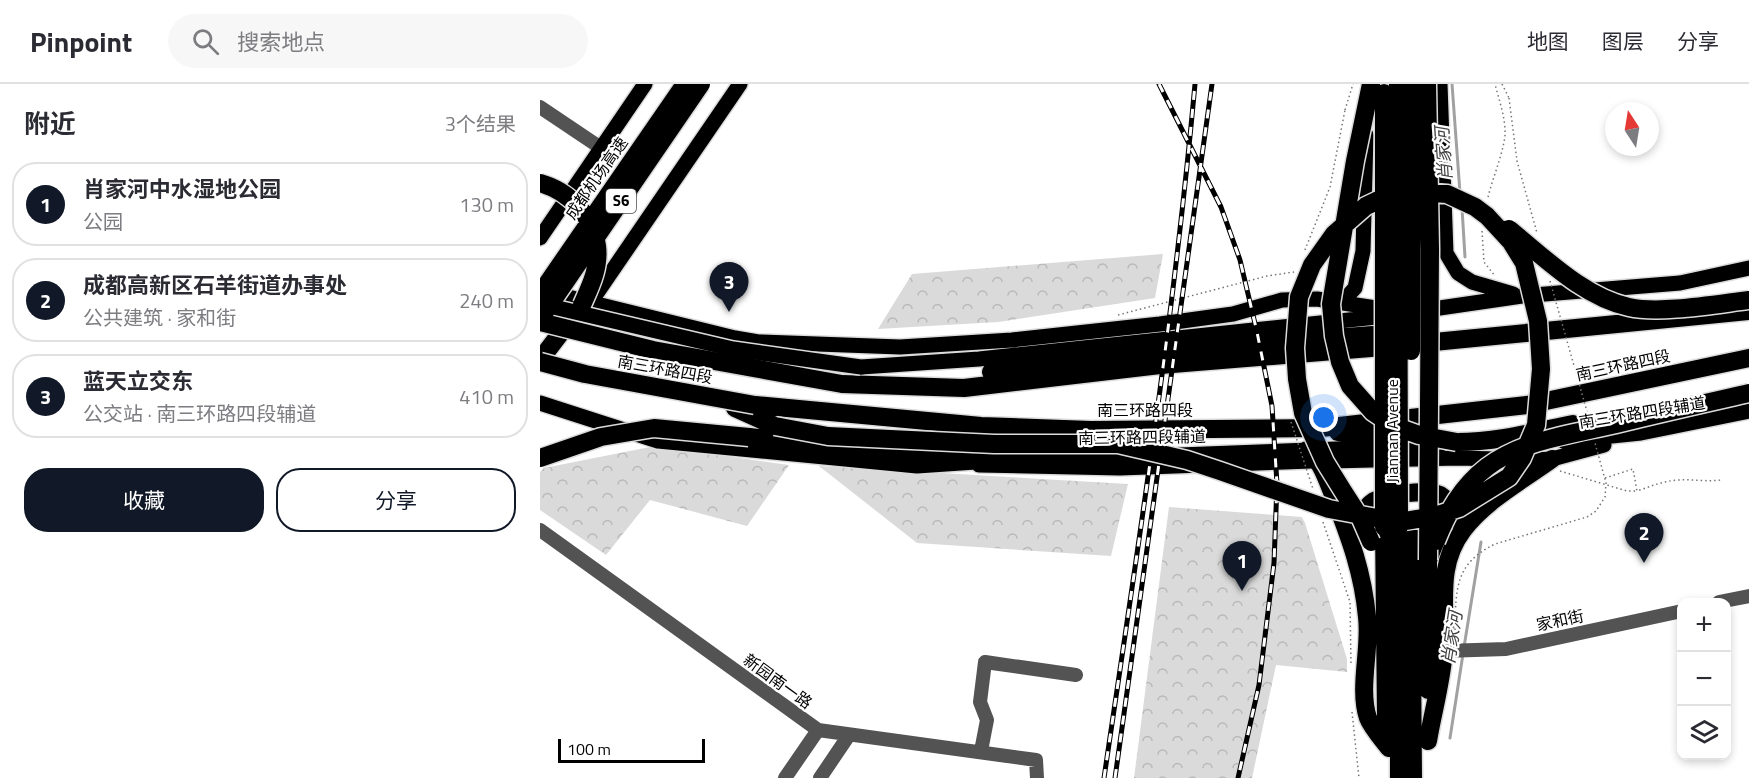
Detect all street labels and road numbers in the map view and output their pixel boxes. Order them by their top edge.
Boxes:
street label: 成都机场高速 [559,132,633,224]
road number: S6 [606,189,636,213]
street label: 南三环路四段 [1574,343,1672,387]
street label: 南三环路四段 [616,349,714,389]
street label: Jiannan Avenue [1380,379,1404,483]
street label: 南三环路四段辅道 [1577,390,1707,434]
street label: 南三环路四段 [1097,398,1193,422]
street label: 南三环路四段辅道 [1078,424,1206,450]
street label: 家和街 [1534,603,1586,637]
street label: 新园南一路 [739,648,817,714]

